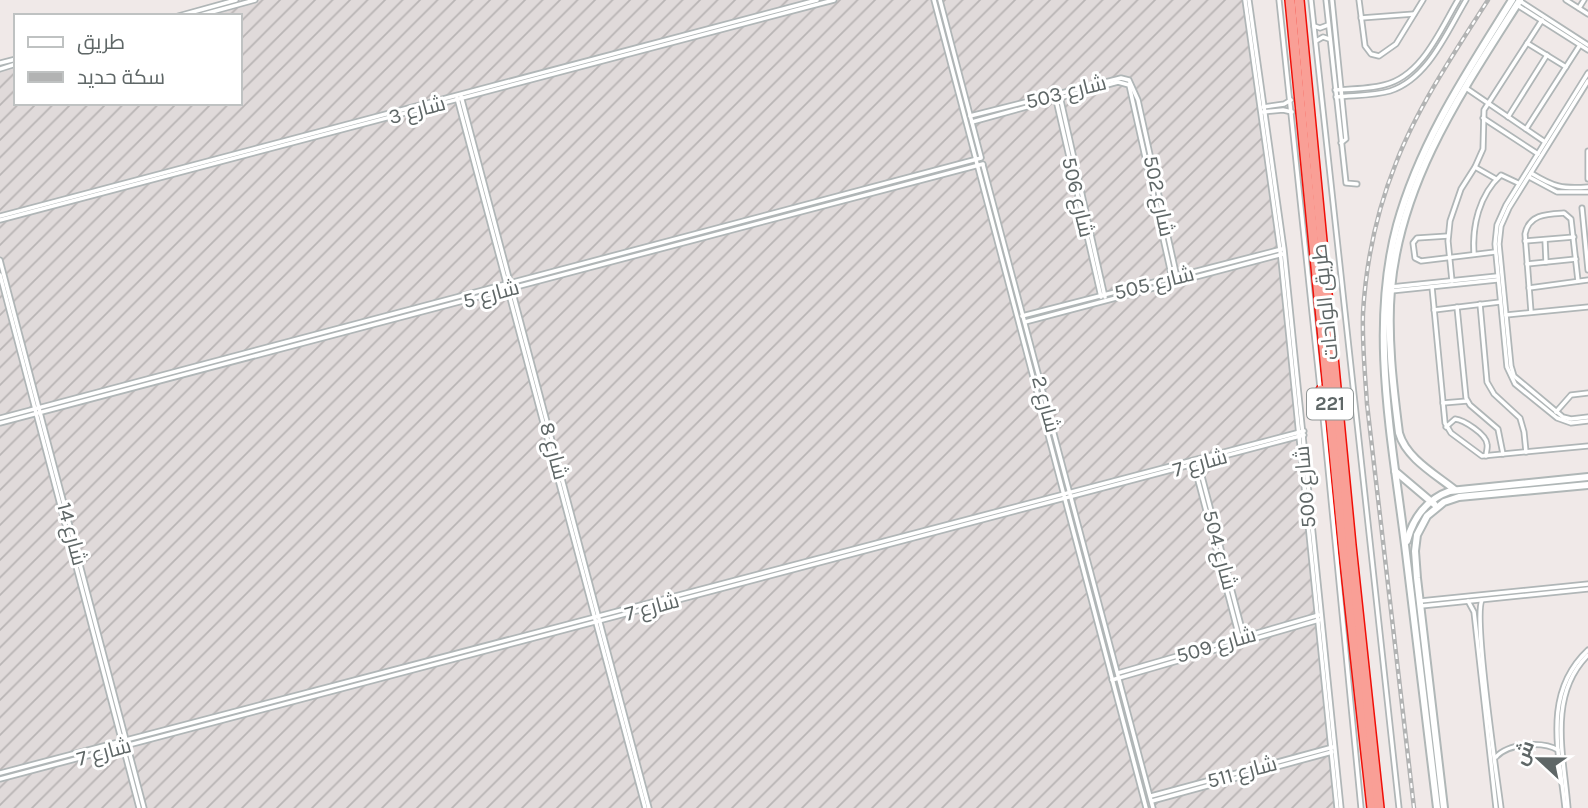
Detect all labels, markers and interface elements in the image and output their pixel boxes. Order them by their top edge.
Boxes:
legend [14,14,242,105]
text: طريق [77,30,125,55]
text: سكة حديد [77,65,165,89]
street label: شارع 503 [1023,70,1109,116]
street label: شارع 3 [386,91,449,131]
street label: شارع 502 [1137,153,1179,239]
street label: شارع 506 [1055,154,1099,240]
street label: طريق الواحات [1307,243,1344,361]
street label: شارع 505 [1111,261,1197,306]
street label: شارع 5 [460,275,522,315]
street label: شارع 2 [1025,373,1065,436]
road number: 221 [1307,388,1353,420]
street label: شارع 8 [533,420,573,483]
street label: شارع 7 [1170,444,1230,484]
street label: شارع 500 [1289,445,1323,529]
street label: شارع 14 [50,500,92,569]
street label: شارع 504 [1196,507,1242,593]
street label: شارع 7 [622,588,682,628]
street label: شارع 509 [1173,622,1259,670]
north arrow [1504,724,1574,794]
street label: شارع 7 [74,733,134,773]
text: ش [1509,738,1539,768]
street label: شارع 511 [1204,751,1280,795]

